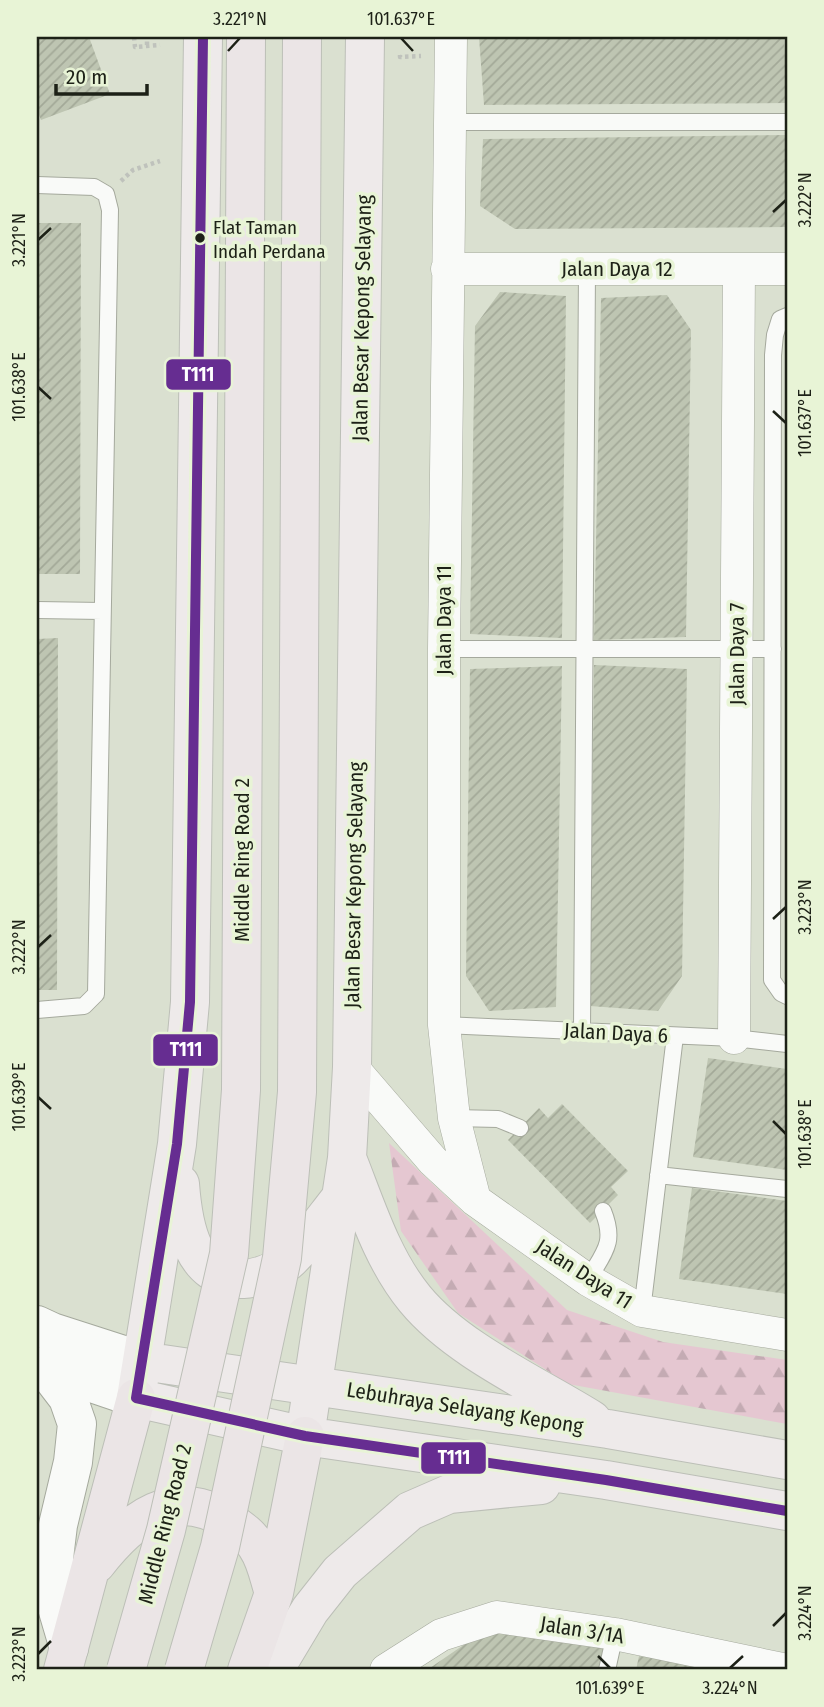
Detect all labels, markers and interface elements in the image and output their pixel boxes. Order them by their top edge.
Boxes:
text: 3.221°N [213,8,267,30]
text: 101.637°E [367,8,435,30]
scale bar [56,52,147,96]
text: 20 m [66,64,107,90]
text: 3.222°N [794,172,816,228]
street label: Jalan Besar Kepong Selayang [347,194,377,441]
text: 3.221°N [8,213,30,267]
place label: Flat Taman Indah Perdana [213,216,326,263]
marker: Flat Taman Indah Perdana [193,231,207,245]
street label: Jalan Daya 12 [561,256,673,282]
text: 101.638°E [8,352,30,422]
line badge: T111 [165,358,232,391]
text: T111 [182,363,214,386]
text: 101.637°E [794,389,816,457]
street label: Jalan Daya 11 [431,565,457,675]
street label: Jalan Daya 7 [724,603,750,705]
street label: Jalan Besar Kepong Selayang [339,761,369,1008]
street label: Middle Ring Road 2 [229,778,255,942]
text: 3.223°N [794,879,816,935]
text: 3.222°N [8,919,30,975]
street label: Jalan Daya 6 [563,1017,669,1049]
line badge: T111 [152,1033,219,1067]
text: T111 [170,1038,202,1061]
text: 101.639°E [8,1063,30,1131]
text: 101.638°E [794,1099,816,1169]
street label: Jalan Daya 11 [531,1233,637,1315]
street label: Lebuhraya Selayang Kepong [345,1376,585,1440]
street label: Middle Ring Road 2 [133,1441,197,1607]
line badge: T111 [420,1441,487,1475]
text: T111 [438,1446,470,1469]
text: 3.224°N [794,1585,816,1641]
street label: Jalan 3/1A [538,1611,626,1649]
text: 3.223°N [8,1626,30,1682]
text: 101.639°E [576,1677,644,1699]
text: 3.224°N [702,1677,758,1699]

